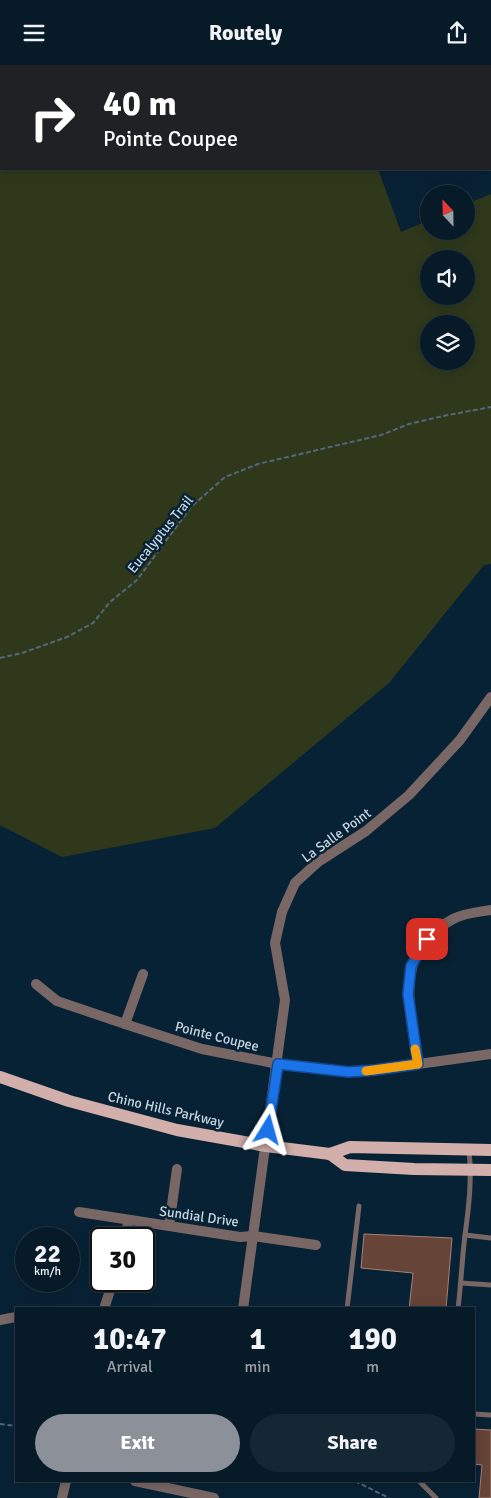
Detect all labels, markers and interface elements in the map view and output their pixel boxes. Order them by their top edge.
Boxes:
icon: menu [20,19,48,47]
text: Routely [209,19,282,46]
icon: share [443,19,471,47]
text: 40 m [103,82,177,125]
icon: right [20,85,85,150]
text: Pointe Coupee [103,125,238,152]
north arrow [420,185,475,240]
map controls [420,185,475,370]
button: sound [420,250,475,305]
button: layers [420,315,475,370]
street label: Eucalyptus Trail [124,492,197,577]
street label: La Salle Point [298,805,374,866]
pin [406,918,448,960]
icon: arrive [413,925,441,953]
street label: Pointe Coupee [173,1018,261,1055]
street label: Chino Hills Parkway [106,1088,226,1131]
position arrow [241,1103,293,1155]
street label: Sundial Drive [158,1203,240,1230]
speed limit sign: 30 [90,1227,155,1292]
text: 22 [34,1238,61,1269]
text: km/h [34,1264,61,1279]
text: 10:47 [93,1321,167,1358]
text: 1 [249,1321,266,1358]
text: 190 [348,1321,397,1358]
text: Arrival [107,1357,153,1377]
text: min [245,1357,270,1377]
text: m [366,1357,379,1377]
button: Exit [35,1414,240,1472]
button: Share [250,1414,455,1472]

